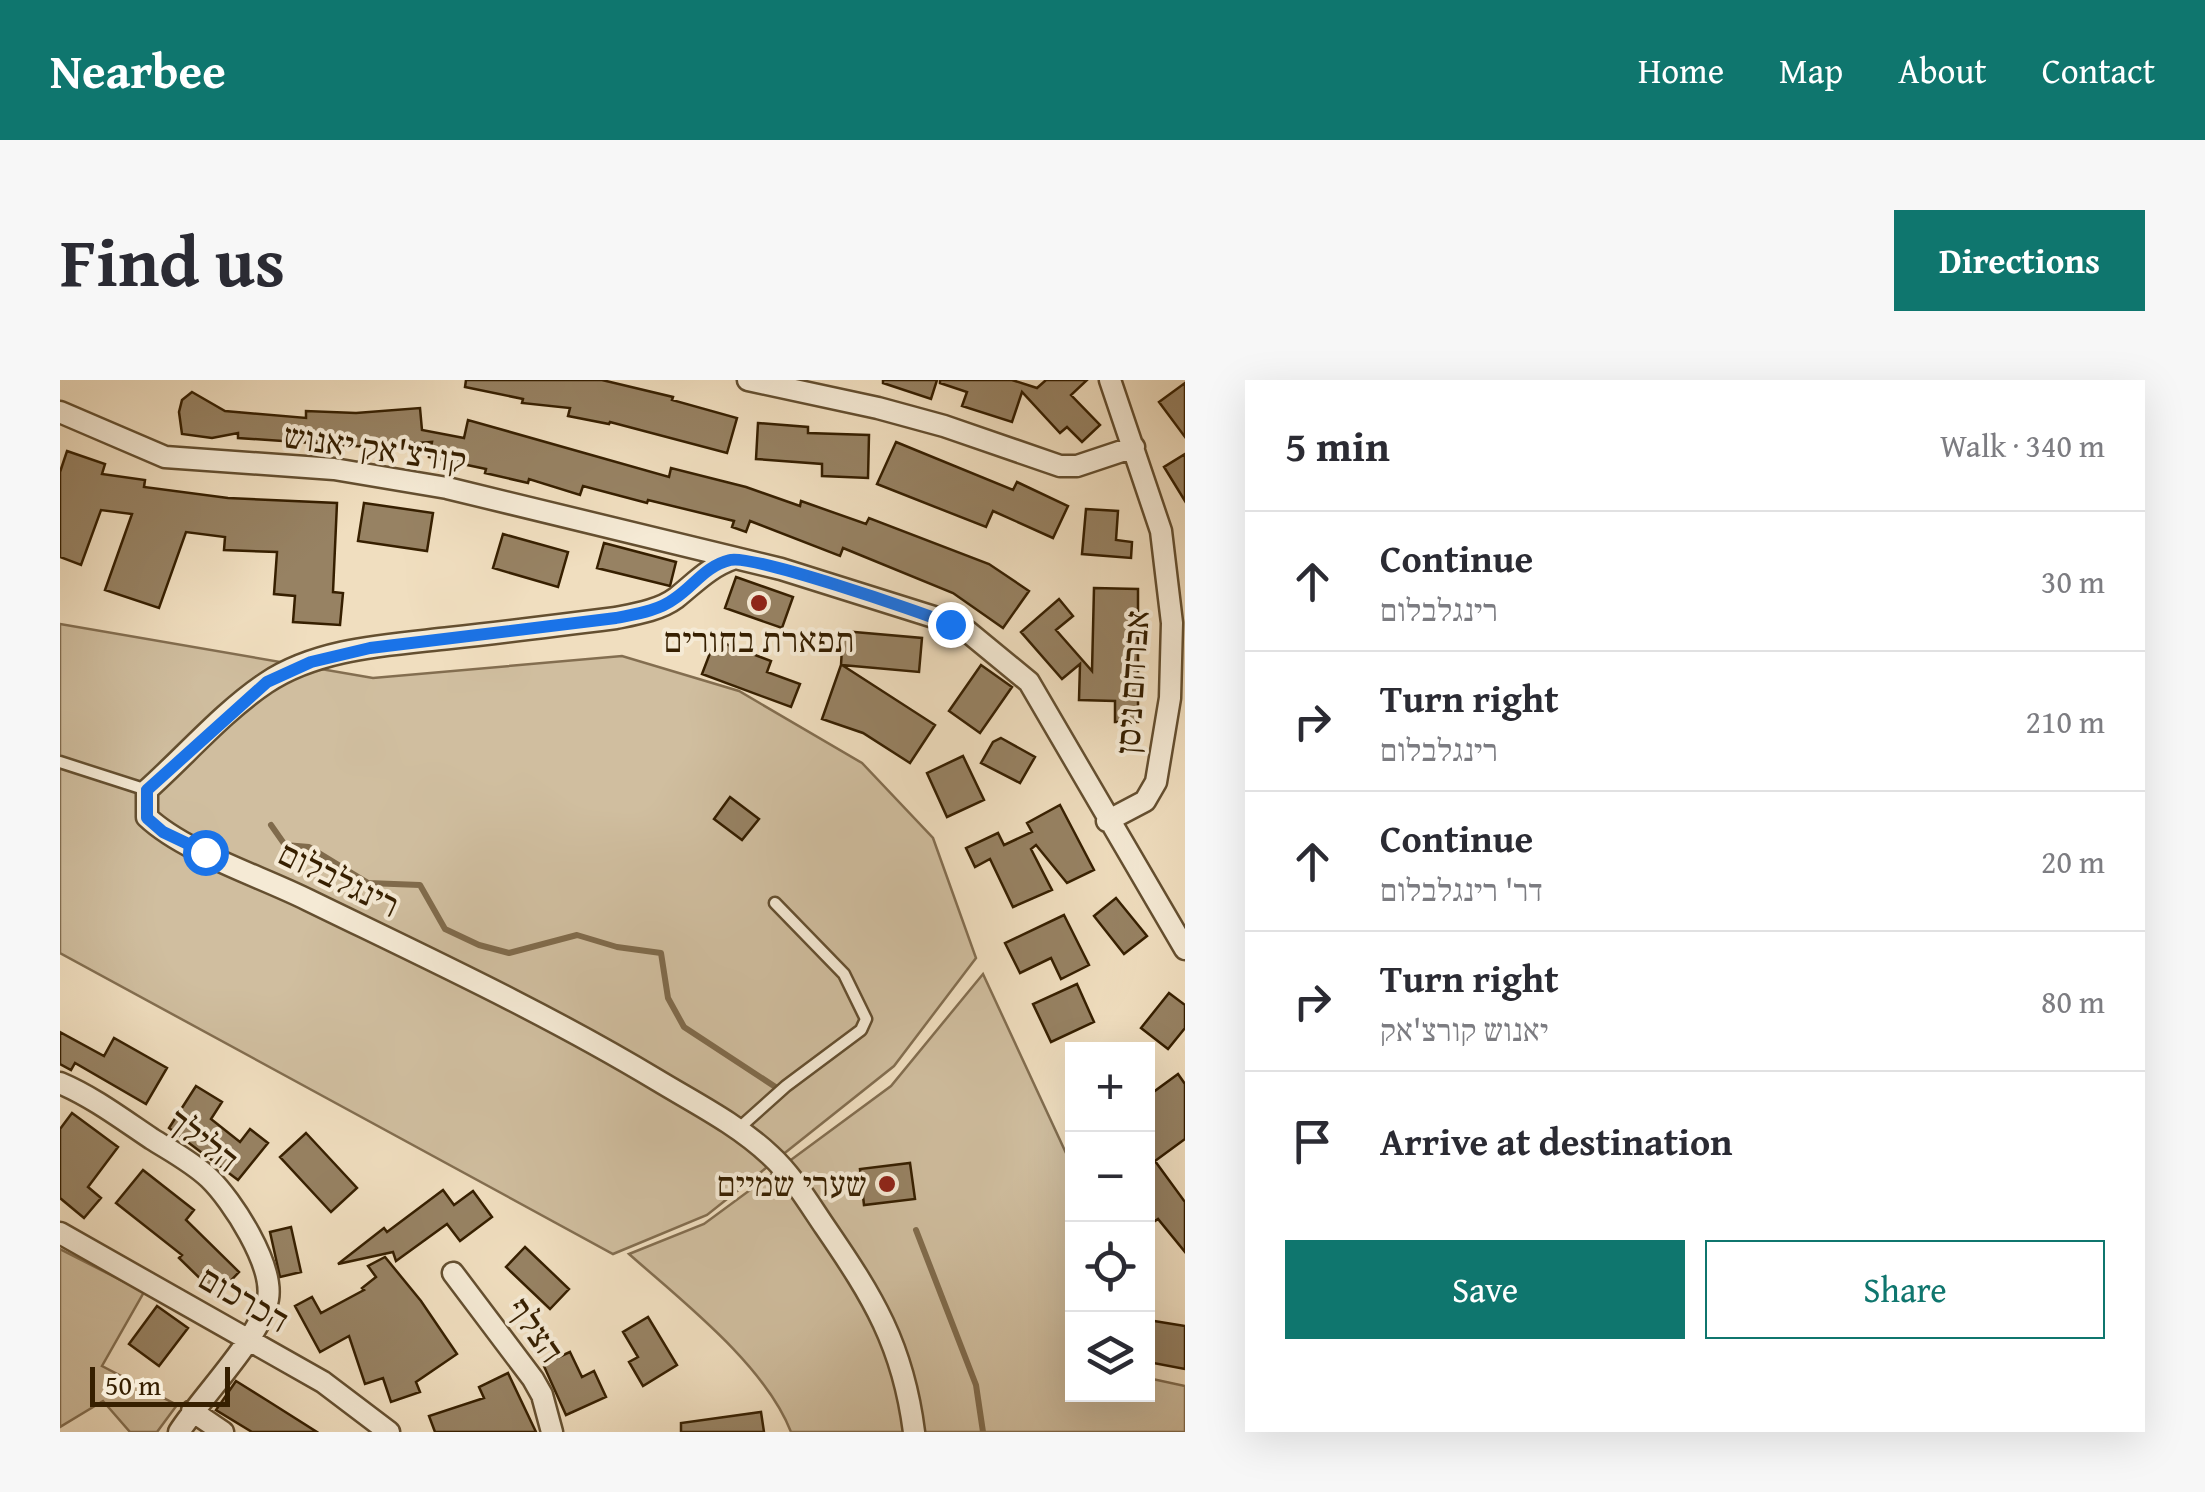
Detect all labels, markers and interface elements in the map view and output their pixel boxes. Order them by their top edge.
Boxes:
text: Nearbee [50,35,226,106]
text: Home [1638,45,1724,96]
text: Map [1779,45,1843,96]
text: About [1898,45,1987,96]
text: Contact [2042,45,2155,96]
text: Find us [60,209,285,312]
button: Directions [1894,210,2145,311]
street label: קורצ'אק יאנוש [280,409,470,486]
text: 5 min [1285,415,1390,476]
text: Walk · 340 m [1940,422,2105,469]
text: Continue [1380,530,1533,586]
icon: ahead [1285,554,1340,609]
text: 30 m [2041,558,2105,605]
text: רינגלבלום [1380,586,1498,633]
marker: תפארת בחורים [748,592,770,614]
route end [928,602,974,648]
street label: אברהם ניסן [1101,608,1162,756]
place label: תפארת בחורים [663,614,855,665]
text: Turn right [1380,670,1559,726]
icon: right [1285,694,1340,749]
text: 210 m [2026,698,2105,745]
text: רינגלבלום [1380,726,1498,773]
text: Continue [1380,810,1533,866]
street label: רינגלבלום [270,827,408,930]
route start [183,830,229,876]
icon: ahead [1285,834,1340,889]
text: 20 m [2041,838,2105,885]
text: דר' רינגלבלום [1380,866,1543,913]
text: Turn right [1380,950,1559,1006]
icon: right [1285,974,1340,1029]
text: 80 m [2041,978,2105,1025]
text: יאנוש קורצ'אק [1380,1006,1548,1053]
map controls [1065,1042,1155,1402]
button: + [1065,1042,1155,1132]
street label: הלילך [156,1095,250,1184]
text: Arrive at destination [1380,1113,1733,1169]
icon: arrive [1285,1114,1340,1169]
button: − [1065,1132,1155,1222]
place label: שערי שמיים [717,1158,867,1209]
marker: שערי שמיים [876,1173,898,1195]
button: locate [1065,1222,1155,1312]
button: Save [1285,1240,1685,1339]
button: Share [1705,1240,2105,1339]
street label: הכרכום [189,1252,299,1345]
street label: הצלף [496,1287,577,1373]
button: layers [1065,1312,1155,1402]
scale bar [90,1362,230,1406]
text: 50 m [105,1364,161,1405]

